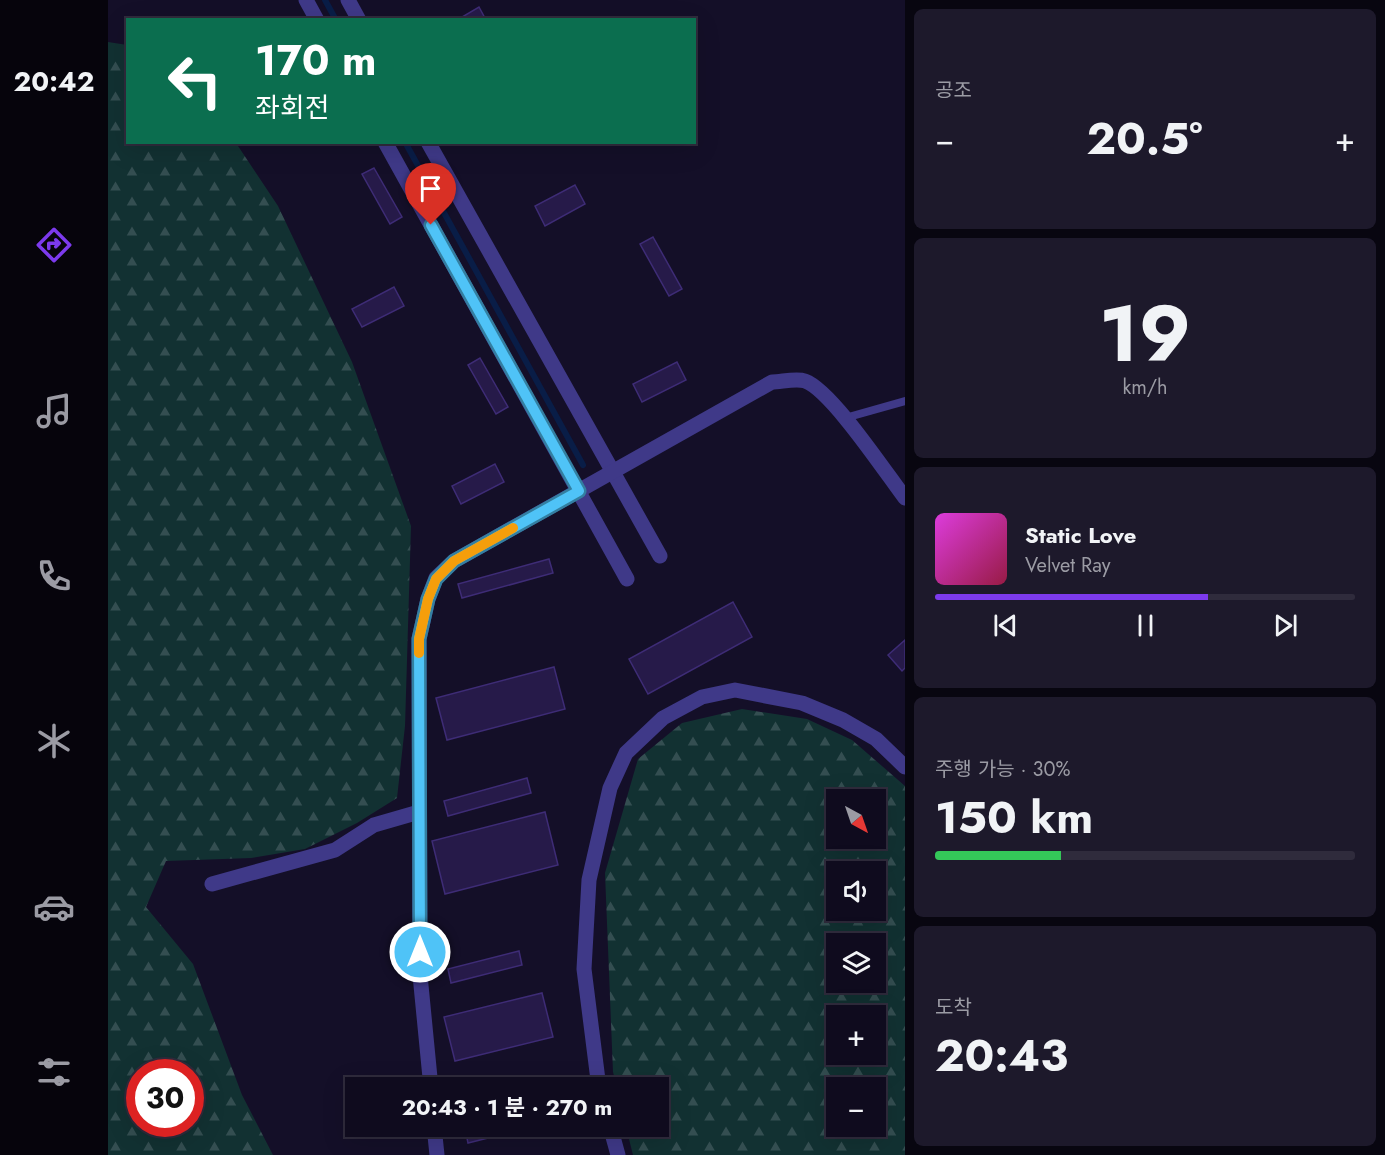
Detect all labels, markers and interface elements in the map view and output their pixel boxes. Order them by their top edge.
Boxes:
text: 170 m [255,30,377,91]
icon: left [156,42,234,120]
text: 20:42 [14,62,94,101]
text: 공조 [935,76,972,105]
text: 좌회전 [255,88,330,127]
text: 20.5° [1086,106,1203,171]
text: − [935,116,954,163]
text: + [1335,116,1355,163]
pin [405,163,456,225]
icon: arrive [414,172,447,205]
icon: directions [33,224,75,266]
text: 19 [1099,278,1191,390]
text: km/h [1122,373,1168,402]
icon: music [33,390,75,432]
text: Static Love [1025,519,1136,551]
text: Velvet Ray [1025,551,1111,580]
icon: phone [33,555,75,597]
icon: previous [989,609,1022,642]
icon: pause [1129,609,1162,642]
icon: next [1269,609,1302,642]
icon: climate [33,720,75,762]
text: 주행 가능 · 30% [935,755,1071,784]
text: 150 km [935,785,1093,850]
north arrow [826,789,886,849]
map controls [826,789,886,1137]
button: sound [826,861,886,921]
icon: car [33,886,75,928]
position arrow [388,920,452,984]
button: layers [826,933,886,993]
text: 도착 [935,993,972,1022]
button: + [826,1005,886,1065]
text: 20:43 [935,1023,1068,1088]
icon: filters [33,1051,75,1093]
speed limit sign: 30 [126,1059,204,1137]
button: − [826,1077,886,1137]
text: 20:43 · 1 분 · 270 m [402,1091,612,1123]

